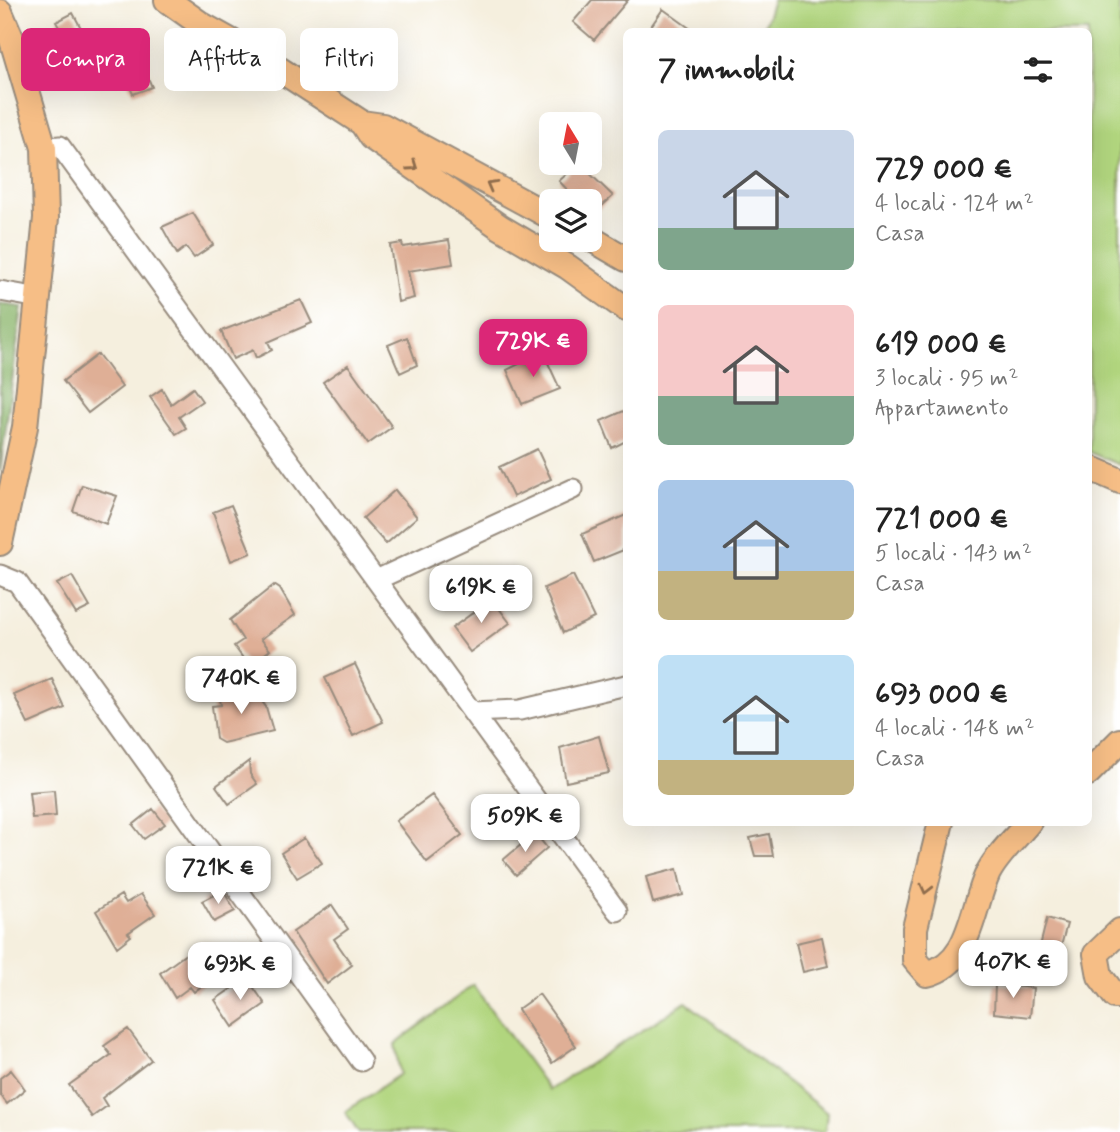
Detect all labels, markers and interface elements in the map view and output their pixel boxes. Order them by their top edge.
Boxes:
chip: Compra [21,28,150,91]
chip: Affitta [164,28,286,91]
chip: Filtri [300,28,398,91]
text: 7 immobili [658,51,795,90]
icon: filters [1019,51,1057,89]
north arrow [539,112,602,175]
map controls [539,112,602,252]
text: 729 000 € [875,150,1013,189]
one-way arrow [405,158,418,170]
icon: home [714,158,798,242]
one-way arrow [486,180,499,193]
button: layers [539,189,602,252]
text: 4 locali · 124 m² [875,189,1034,219]
text: Casa [875,219,925,249]
pin: 729K € [476,320,590,379]
text: 619 000 € [875,325,1007,364]
text: 729K € [495,327,571,357]
icon: home [714,333,798,417]
text: 3 locali · 95 m² [875,364,1018,394]
text: Appartamento [875,394,1009,424]
text: 721 000 € [875,500,1009,539]
icon: home [714,508,798,592]
text: 5 locali · 143 m² [875,539,1032,569]
pin: 619K € [424,566,538,625]
text: Casa [875,569,925,599]
text: 619K € [445,573,517,603]
pin: 740K € [184,656,298,716]
text: 740K € [201,664,281,694]
text: 693 000 € [875,675,1008,714]
icon: home [714,683,798,767]
text: 4 locali · 148 m² [875,714,1034,744]
text: Casa [875,744,925,774]
pin: 509K € [468,794,582,854]
text: 509K € [487,802,563,832]
pin: 721K € [161,846,275,906]
text: 721K € [182,854,254,884]
one-way arrow [920,883,934,895]
pin: 407K € [956,940,1070,1000]
pin: 693K € [183,942,297,1002]
text: 407K € [975,948,1051,978]
text: 693K € [204,950,276,980]

